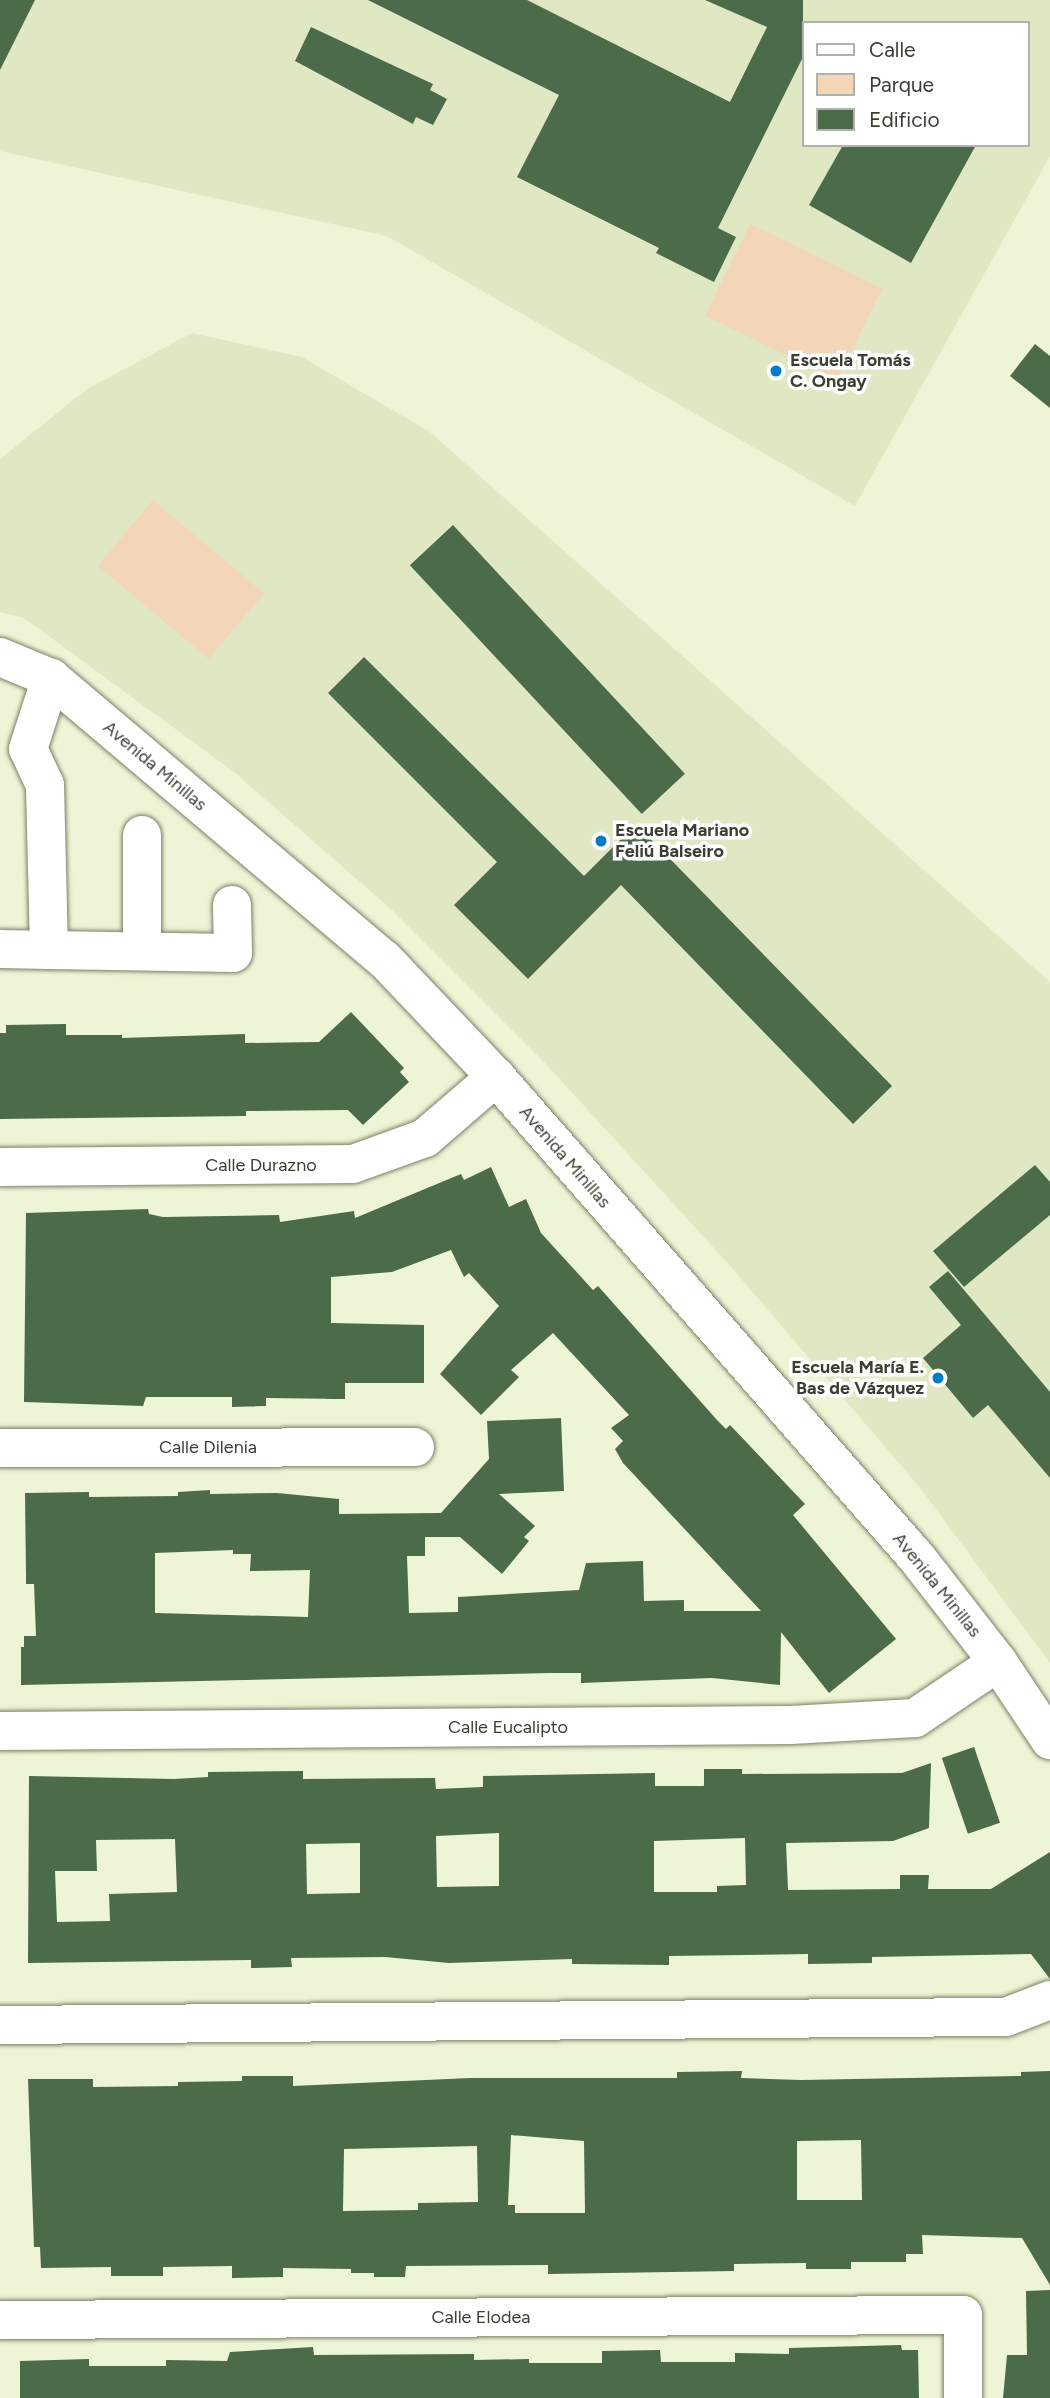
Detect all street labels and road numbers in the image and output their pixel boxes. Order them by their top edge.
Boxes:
street label: Avenida Minillas [99,716,211,816]
street label: Avenida Minillas [515,1101,615,1213]
street label: Calle Durazno [205,1154,317,1176]
street label: Calle Dilenia [159,1436,257,1458]
street label: Avenida Minillas [888,1528,986,1642]
street label: Calle Eucalipto [448,1716,568,1738]
street label: Calle Elodea [432,2306,530,2328]

